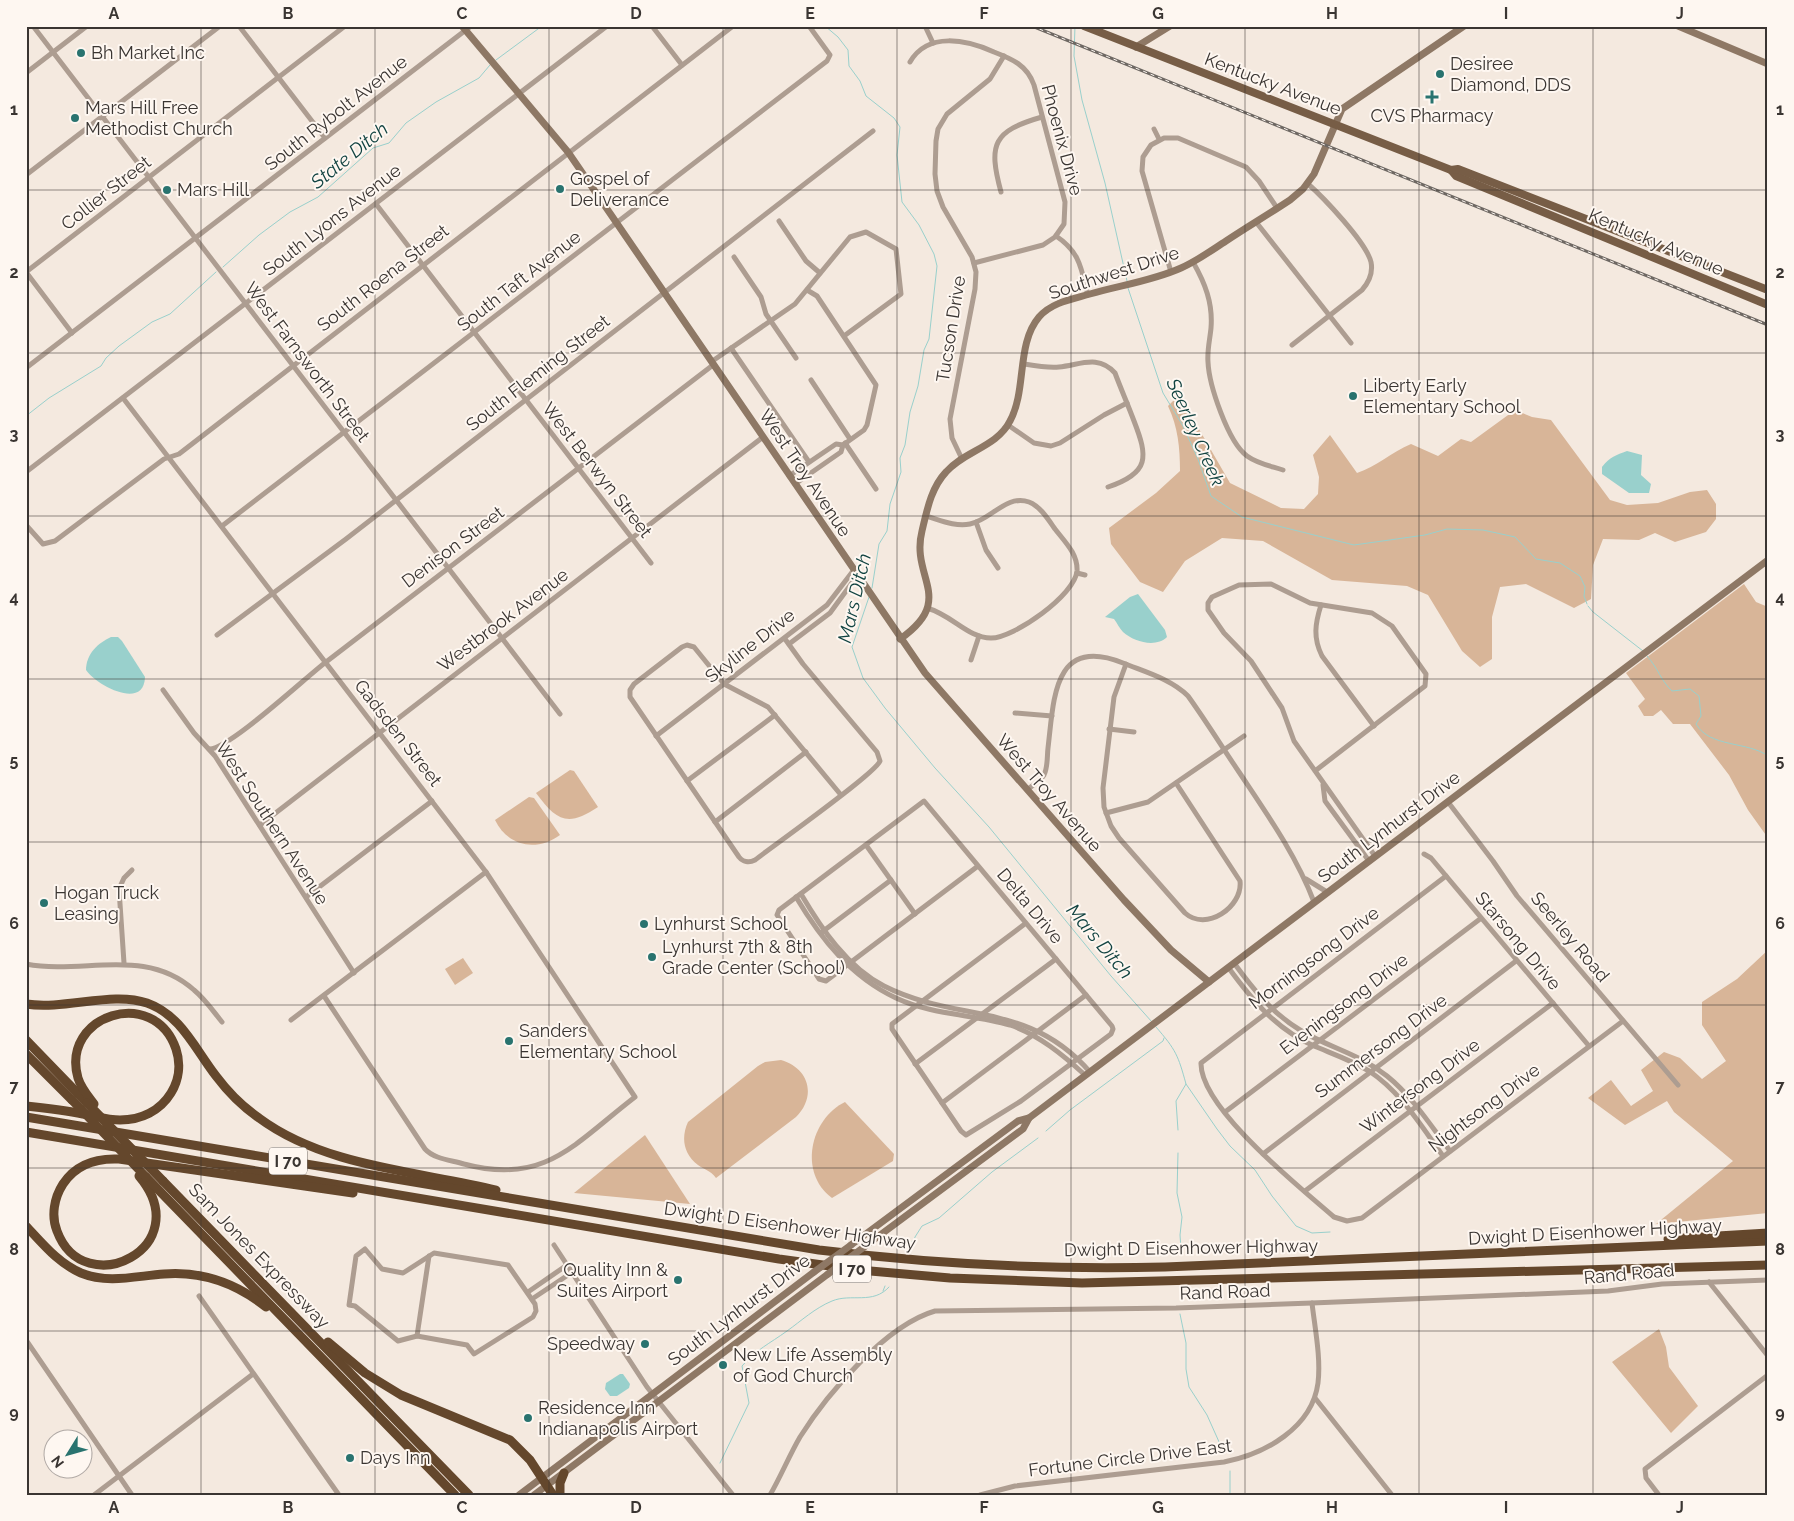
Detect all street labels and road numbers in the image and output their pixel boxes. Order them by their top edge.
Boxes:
street label: Kentucky Avenue [1202,48,1345,119]
street label: South Rybolt Avenue [260,50,411,175]
street label: Phoenix Drive [1038,82,1087,198]
street label: Collier Street [57,151,155,234]
street label: South Lyons Avenue [259,159,405,280]
street label: Kentucky Avenue [1586,204,1727,280]
street label: South Roena Street [313,220,453,335]
street label: South Taft Avenue [453,226,585,335]
street label: Southwest Drive [1046,241,1182,303]
street label: Tucson Drive [932,274,969,384]
street label: West Farnsworth Street [241,278,374,446]
street label: South Fleming Street [462,310,614,435]
street label: West Berwyn Street [538,398,657,541]
street label: West Troy Avenue [755,405,856,541]
street label: Denison Street [398,501,508,592]
street label: Westbrook Avenue [433,563,573,676]
street label: Skyline Drive [701,604,799,687]
street label: Gadsden Street [350,675,446,790]
street label: West Troy Avenue [993,729,1107,856]
street label: West Southern Avenue [212,737,333,909]
street label: South Lynhurst Drive [1313,766,1464,887]
street label: Delta Drive [993,864,1068,948]
street label: Starsong Drive [1471,887,1566,994]
street label: Seerley Road [1527,888,1614,986]
street label: Morningsong Drive [1245,902,1383,1013]
street label: Eveningsong Drive [1275,948,1412,1059]
street label: Summersong Drive [1310,989,1451,1102]
street label: Wintersong Drive [1356,1033,1484,1137]
street label: Nightsong Drive [1424,1059,1544,1156]
road number: I 70 [269,1148,307,1174]
street label: Sam Jones Expressway [185,1179,334,1333]
street label: Dwight D Eisenhower Highway [663,1197,918,1254]
street label: Dwight D Eisenhower Highway [1467,1214,1723,1249]
street label: Dwight D Eisenhower Highway [1064,1235,1318,1260]
street label: South Lynhurst Drive [663,1249,814,1370]
road number: I 70 [833,1256,871,1282]
street label: Rand Road [1583,1259,1675,1288]
street label: Rand Road [1179,1279,1271,1304]
street label: Fortune Circle Drive East [1027,1435,1233,1480]

